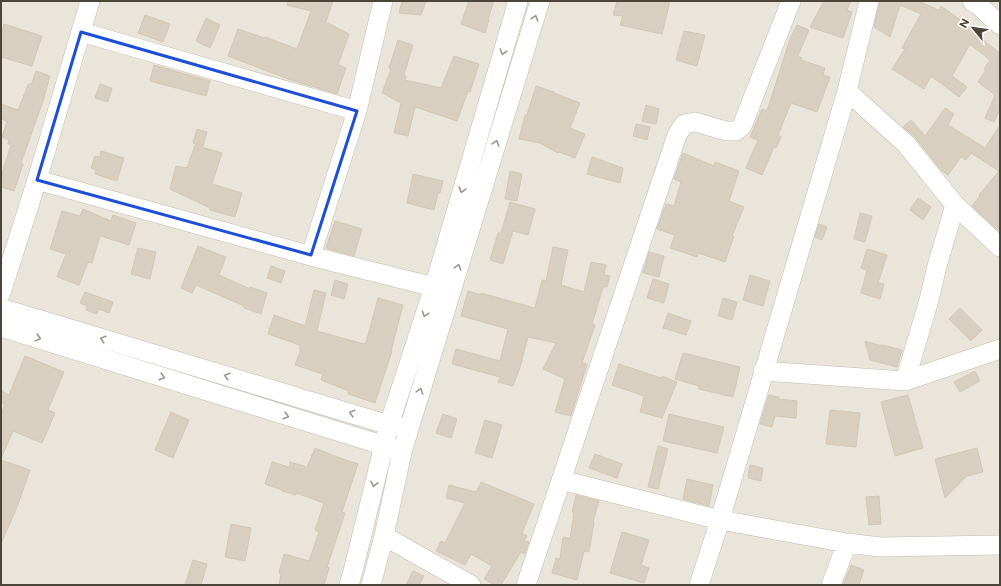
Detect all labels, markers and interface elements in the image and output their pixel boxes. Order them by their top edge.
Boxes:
north arrow [953,8,993,48]
one-way arrow [530,15,538,22]
text: N [956,16,973,30]
one-way arrow [499,48,508,55]
one-way arrow [491,139,500,146]
one-way arrow [458,186,467,193]
one-way arrow [453,264,462,271]
one-way arrow [421,311,430,318]
one-way arrow [35,333,42,342]
one-way arrow [100,335,107,344]
one-way arrow [159,372,166,381]
one-way arrow [224,372,231,381]
one-way arrow [415,388,424,395]
one-way arrow [349,410,356,418]
one-way arrow [283,411,290,420]
one-way arrow [371,481,379,487]

